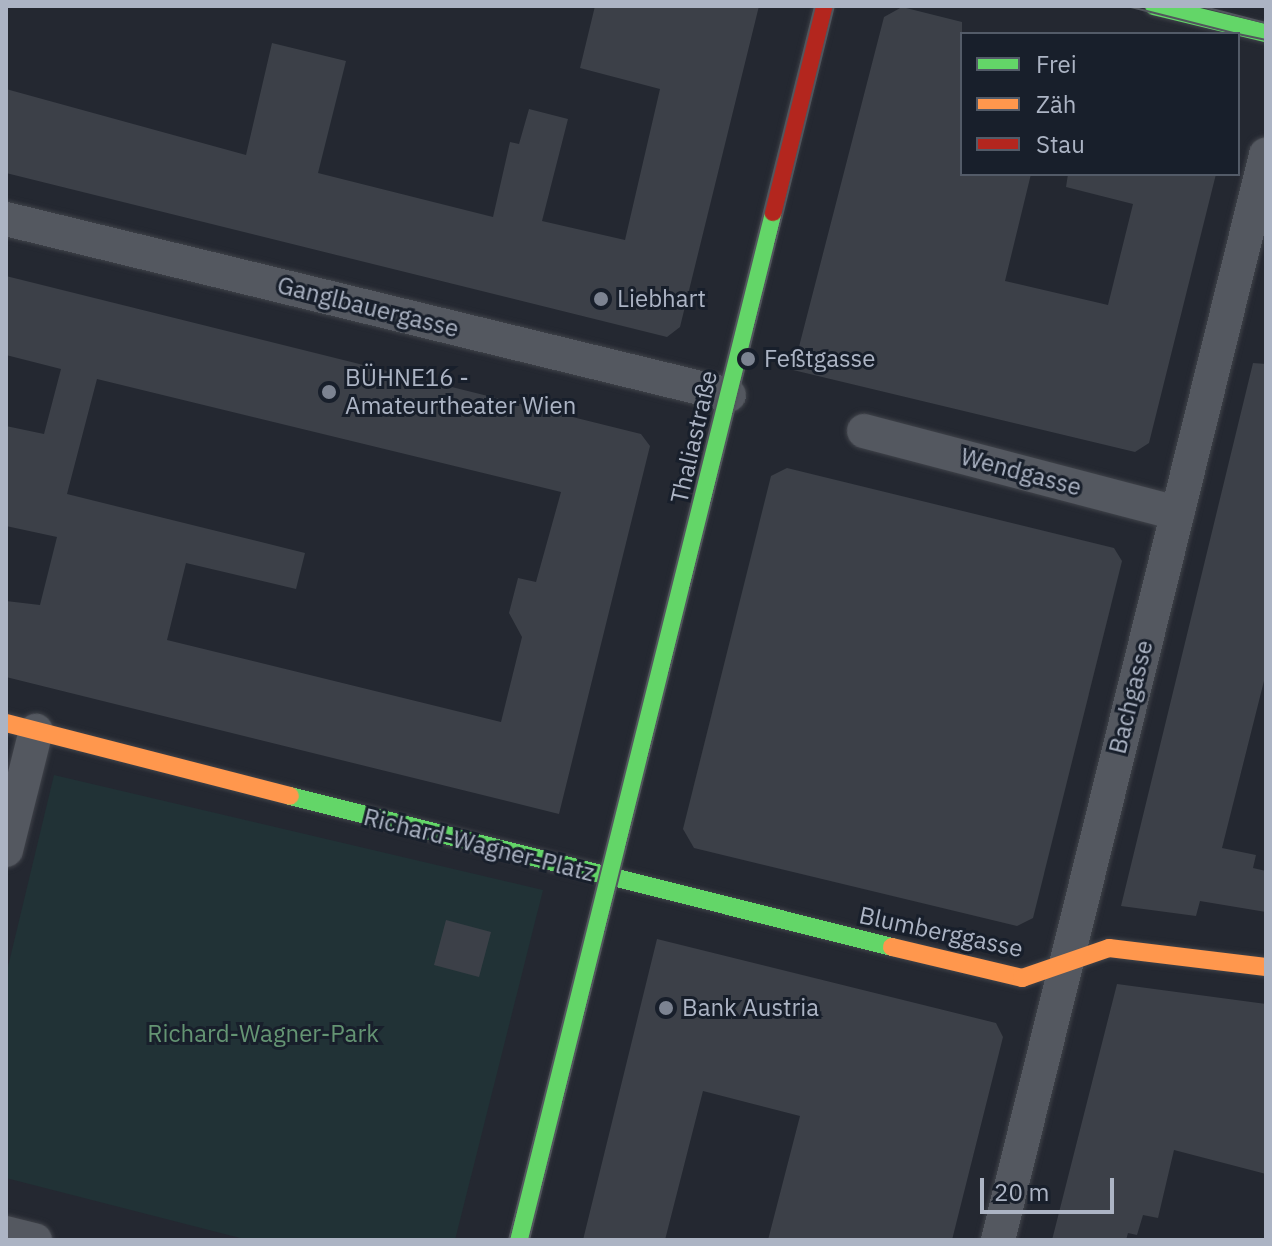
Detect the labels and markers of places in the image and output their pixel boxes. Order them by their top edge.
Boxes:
place label: Liebhart [617,285,706,313]
marker: Liebhart [592,290,610,308]
place label: Feßtgasse [764,345,875,373]
marker: Feßtgasse [739,350,757,368]
place label: BÜHNE16 - Amateurtheater Wien [345,364,576,420]
marker: BÜHNE16 - Amateurtheater Wien [320,383,338,401]
place label: Bank Austria [682,994,819,1022]
marker: Bank Austria [657,999,675,1017]

